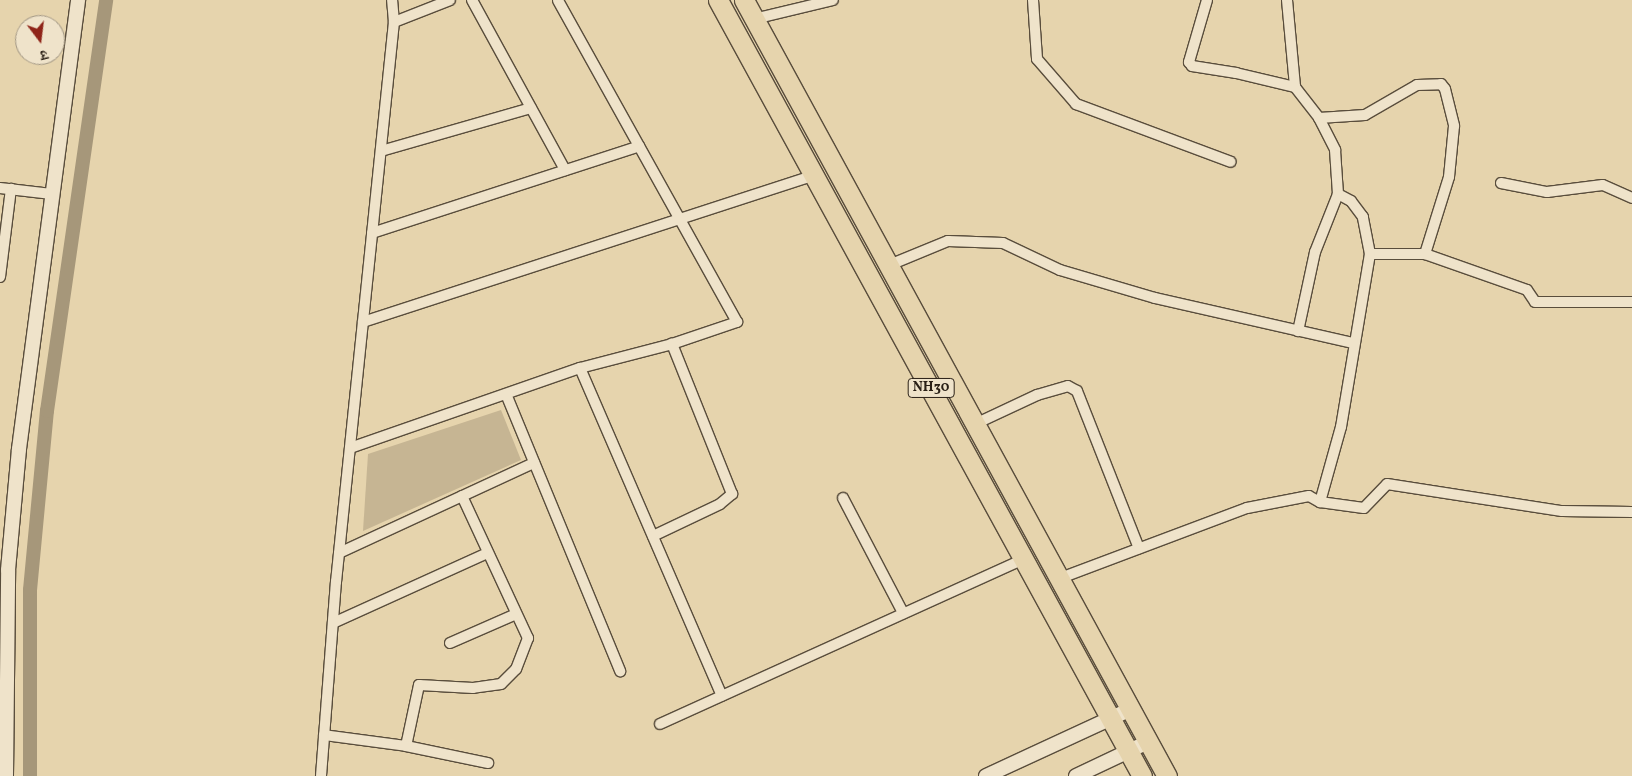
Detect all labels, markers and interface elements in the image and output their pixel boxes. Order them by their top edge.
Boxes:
north arrow [15,15,65,65]
text: उ [38,44,50,64]
road number: NH30 [907,376,955,399]

